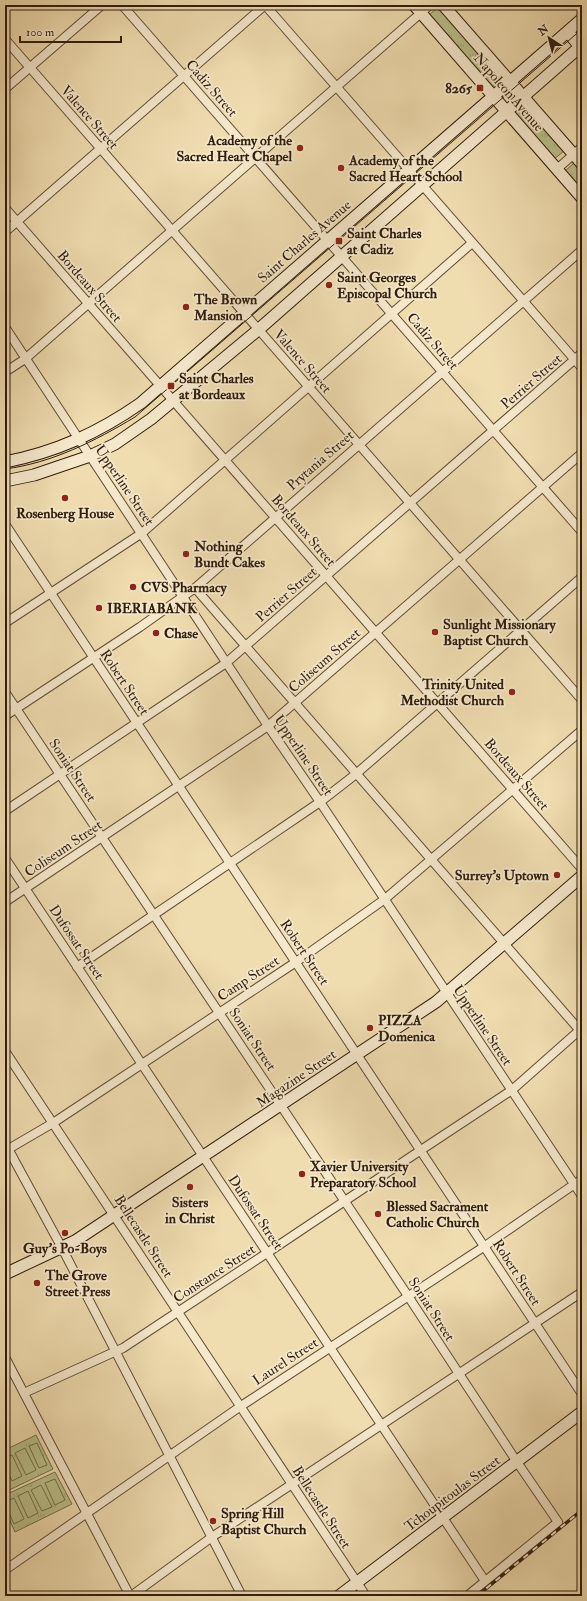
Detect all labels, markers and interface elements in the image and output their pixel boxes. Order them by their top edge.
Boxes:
scale bar [20,18,121,44]
north arrow [529,18,569,58]
text: N [535,21,552,39]
text: 100 m [26,25,55,40]
street label: Napoleon Avenue [469,50,547,136]
street label: Cadiz Street [182,56,241,121]
place label: 8265 [445,80,473,97]
street label: Valence Street [57,82,122,153]
marker: 8265 [475,83,485,93]
place label: Academy of the Sacred Heart Chapel [176,132,292,166]
marker: Academy of the Sacred Heart Chapel [295,143,305,153]
place label: Academy of the Sacred Heart School [348,152,463,185]
marker: Academy of the Sacred Heart School [336,163,346,173]
street label: Saint Charles Avenue [254,196,355,287]
place label: Saint Charles at Cadiz [347,225,422,258]
marker: Saint Charles at Cadiz [334,236,344,246]
street label: Bordeaux Street [54,247,126,326]
place label: Saint Georges Episcopal Church [337,269,438,303]
marker: Saint Georges Episcopal Church [324,280,334,290]
place label: The Brown Mansion [193,291,258,324]
marker: The Brown Mansion [181,302,191,312]
street label: Cadiz Street [403,309,462,374]
street label: Valence Street [270,326,335,397]
street label: Perrier Street [497,350,566,413]
place label: Saint Charles at Bordeaux [179,370,254,403]
marker: Saint Charles at Bordeaux [166,381,176,391]
street label: Prytania Street [283,426,358,495]
street label: Upperline Street [91,442,158,530]
street label: Bordeaux Street [268,491,340,570]
marker: Rosenberg House [60,493,70,503]
place label: Rosenberg House [16,505,114,523]
place label: Nothing Bundt Cakes [193,538,265,571]
marker: Nothing Bundt Cakes [181,549,191,559]
street label: Perrier Street [252,563,321,626]
place label: CVS Pharmacy [141,579,228,597]
marker: CVS Pharmacy [128,582,138,592]
place label: IBERIABANK [107,600,198,617]
marker: IBERIABANK [94,603,104,613]
place label: Sunlight Missionary Baptist Church [443,616,557,650]
street label: Coliseum Street [285,624,364,696]
place label: Chase [164,625,198,642]
marker: Sunlight Missionary Baptist Church [430,627,440,637]
marker: Chase [151,628,161,638]
street label: Robert Street [96,646,153,719]
place label: Trinity United Methodist Church [399,676,505,709]
marker: Trinity United Methodist Church [507,687,517,697]
street label: Upperline Street [270,712,337,800]
street label: Soniat Street [45,735,100,805]
street label: Bordeaux Street [481,735,553,814]
street label: Coliseum Street [21,816,106,881]
place label: Surrey's Uptown [455,867,550,885]
marker: Surrey's Uptown [552,870,562,880]
street label: Dufossat Street [45,902,108,983]
street label: Robert Street [276,916,333,989]
street label: Camp Street [214,952,283,1006]
street label: Upperline Street [449,982,516,1070]
street label: Soniat Street [225,1004,280,1074]
place label: PIZZA Domenica [378,1012,436,1045]
marker: PIZZA Domenica [365,1023,375,1033]
street label: Magazine Street [253,1045,340,1111]
place label: Xavier University Preparatory School [310,1158,417,1192]
marker: Xavier University Preparatory School [297,1169,307,1179]
street label: Dufossat Street [224,1172,287,1253]
marker: Sisters in Christ [185,1182,195,1192]
street label: Bellecastle Street [111,1192,177,1281]
place label: Sisters in Christ [164,1194,215,1227]
place label: Blessed Sacrament Catholic Church [386,1198,489,1231]
marker: Blessed Sacrament Catholic Church [373,1209,383,1219]
marker: Guy's Po-Boys [60,1228,70,1238]
street label: Robert Street [489,1236,545,1309]
place label: Guy's Po-Boys [23,1240,107,1258]
street label: Constance Street [170,1240,259,1306]
place label: The Grove Street Press [44,1267,111,1300]
street label: Soniat Street [405,1274,459,1345]
marker: The Grove Street Press [32,1278,42,1288]
street label: Laurel Street [249,1334,322,1389]
street label: Tchoupitoulas Street [401,1452,505,1536]
street label: Bellecastle Street [289,1463,355,1552]
place label: Spring Hill Baptist Church [221,1505,307,1539]
marker: Spring Hill Baptist Church [208,1516,218,1526]

